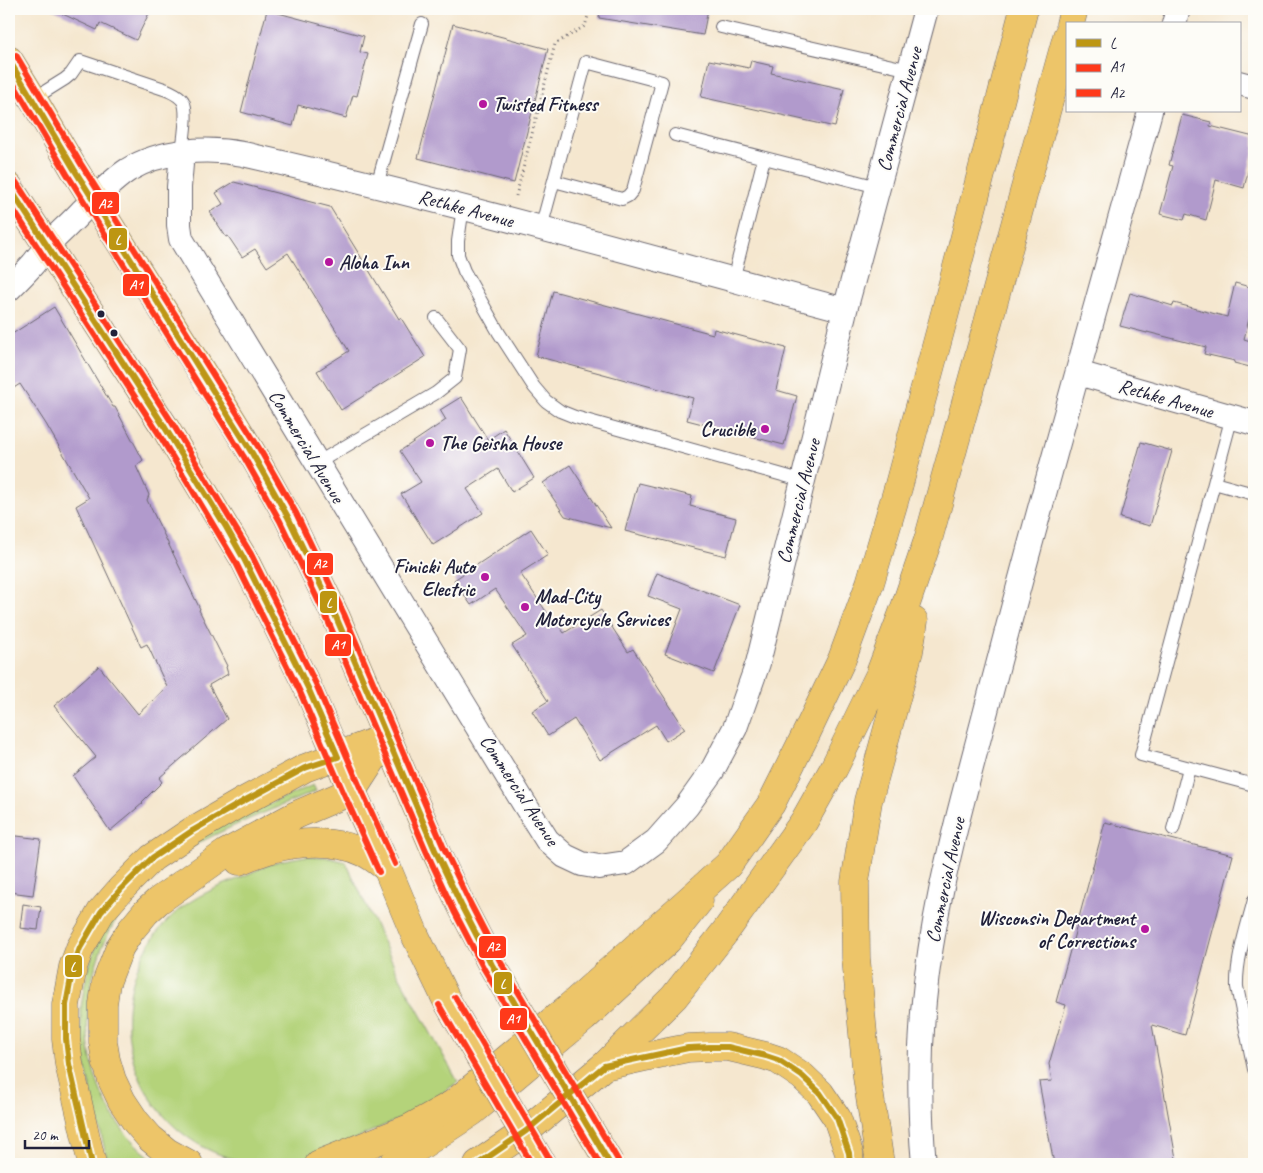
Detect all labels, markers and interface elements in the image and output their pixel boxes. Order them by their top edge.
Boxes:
legend [1066,22,1240,112]
text: L [1110,34,1117,53]
street label: Commercial Avenue [871,43,928,174]
text: A1 [1110,58,1126,77]
text: A2 [1110,84,1126,103]
place label: Twisted Fitness [493,92,600,117]
marker: Twisted Fitness [477,98,489,110]
street label: Rethke Avenue [416,184,518,234]
line badge: A2 [91,191,120,215]
text: A2 [98,195,113,212]
line badge: L [108,227,128,251]
text: L [115,231,122,248]
place label: Aloha Inn [339,250,410,275]
marker: Aloha Inn [323,256,335,268]
line badge: A1 [122,273,150,297]
text: A1 [129,276,144,293]
unlabelled marker [96,309,106,319]
unlabelled marker [109,328,119,338]
street label: Rethke Avenue [1116,373,1218,424]
street label: Commercial Avenue [263,385,351,509]
place label: Crucible [701,417,756,442]
marker: Crucible [759,423,771,435]
place label: The Geisha House [440,431,563,456]
street label: Commercial Avenue [771,435,826,566]
marker: The Geisha House [424,437,436,449]
line badge: A2 [306,552,334,576]
place label: Finicki Auto Electric [394,554,477,602]
text: A2 [313,555,328,572]
marker: Finicki Auto Electric [479,571,491,583]
place label: Mad-City Motorcycle Services [535,584,672,632]
line badge: L [319,590,338,614]
text: L [326,594,333,611]
marker: Mad-City Motorcycle Services [519,601,531,613]
line badge: A1 [324,633,352,657]
text: A1 [331,636,346,653]
street label: Commercial Avenue [474,730,566,852]
street label: Commercial Avenue [920,814,971,945]
place label: Wisconsin Department of Corrections [978,906,1137,954]
marker: Wisconsin Department of Corrections [1139,923,1151,935]
line badge: A2 [478,935,507,959]
text: A2 [486,938,501,955]
line badge: L [64,954,83,978]
text: L [70,958,77,975]
line badge: L [493,971,513,995]
text: L [500,975,507,992]
line badge: A1 [499,1007,528,1031]
text: A1 [506,1010,521,1027]
scale bar [25,1118,89,1150]
text: 20 m [32,1126,59,1145]

